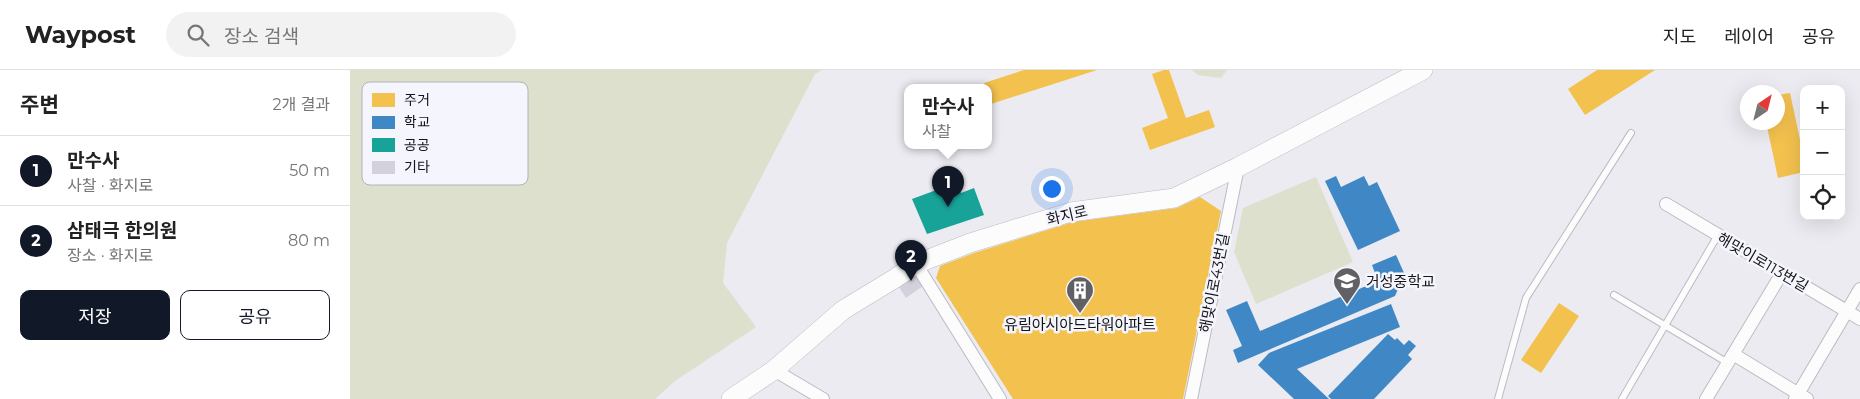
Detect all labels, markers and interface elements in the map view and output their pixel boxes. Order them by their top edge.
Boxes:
search box [166,12,516,57]
text: Waypost [25,20,136,49]
icon: search [184,21,212,49]
text: 장소 검색 [224,25,299,48]
text: 지도 [1663,26,1696,48]
text: 레이어 [1724,26,1774,48]
text: 공유 [1802,26,1835,48]
legend [362,82,528,185]
popup [904,84,992,149]
north arrow [1740,85,1785,130]
map controls [1800,85,1845,220]
button: + [1800,85,1845,130]
text: 주거 [404,91,430,109]
text: 주변 [20,92,59,117]
text: 2개 결과 [273,95,330,114]
text: 만수사 [922,95,974,118]
text: 학교 [404,113,430,131]
text: 사찰 [922,122,951,141]
button: − [1800,130,1845,175]
text: 공공 [404,136,430,154]
text: 만수사 [67,149,119,172]
text: 기타 [404,158,430,176]
text: 1 [33,161,39,180]
text: 50 m [289,161,330,180]
pin: 1 [932,166,964,207]
button: locate [1800,175,1845,220]
text: 사찰 · 화지로 [67,176,153,195]
your location [1039,176,1065,202]
street label: 화지로 [1045,201,1089,229]
text: 삼태극 한의원 [67,219,177,242]
street label: 해맞이로113번길 [1714,228,1812,296]
text: 2 [31,231,41,250]
text: 80 m [288,231,330,250]
street label: 해맞이로43번길 [1195,232,1233,334]
pin: 2 [895,240,927,281]
text: 장소 · 화지로 [67,246,153,265]
school or university icon: 거성중학교 [1332,266,1362,305]
place label: 거성중학교 [1366,272,1435,291]
building icon: 유림아시아드타워아파트 [1065,275,1095,314]
button: 저장 [20,290,170,340]
button: 공유 [180,290,330,340]
place label: 유림아시아드타워아파트 [1004,315,1156,334]

